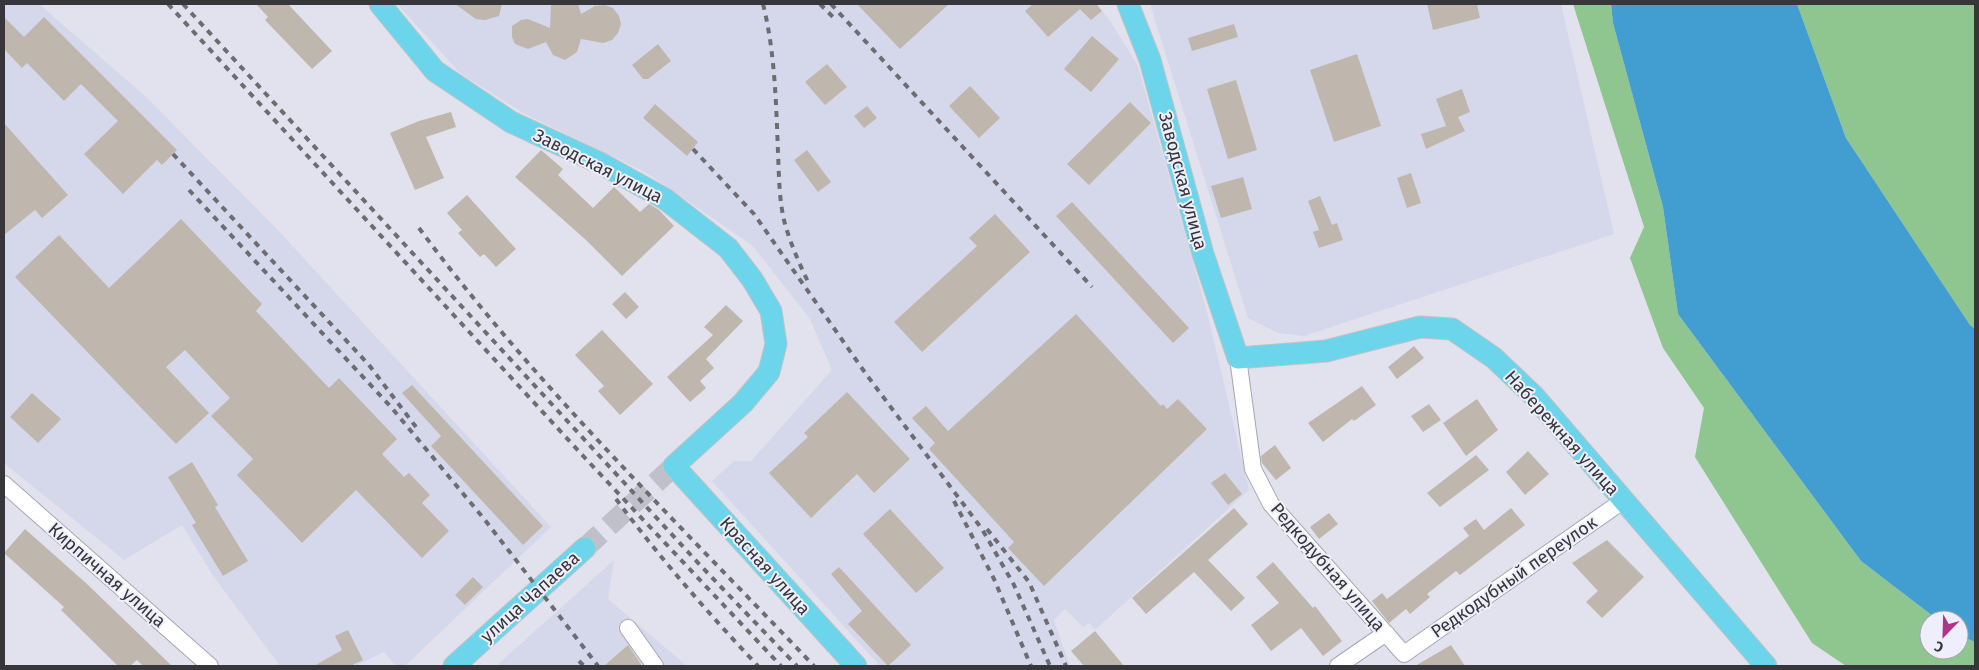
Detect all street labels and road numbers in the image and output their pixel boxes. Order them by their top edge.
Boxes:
street label: Заводская улица [1154,110,1212,252]
street label: Заводская улица [530,124,666,208]
street label: Набережная улица [1500,366,1624,500]
street label: Редкодубная улица [1266,498,1390,636]
street label: Редкодубный переулок [1427,511,1602,643]
street label: Красная улица [715,512,815,620]
street label: Кирпичная улица [44,518,170,632]
street label: улица Чапаева [476,547,584,647]

